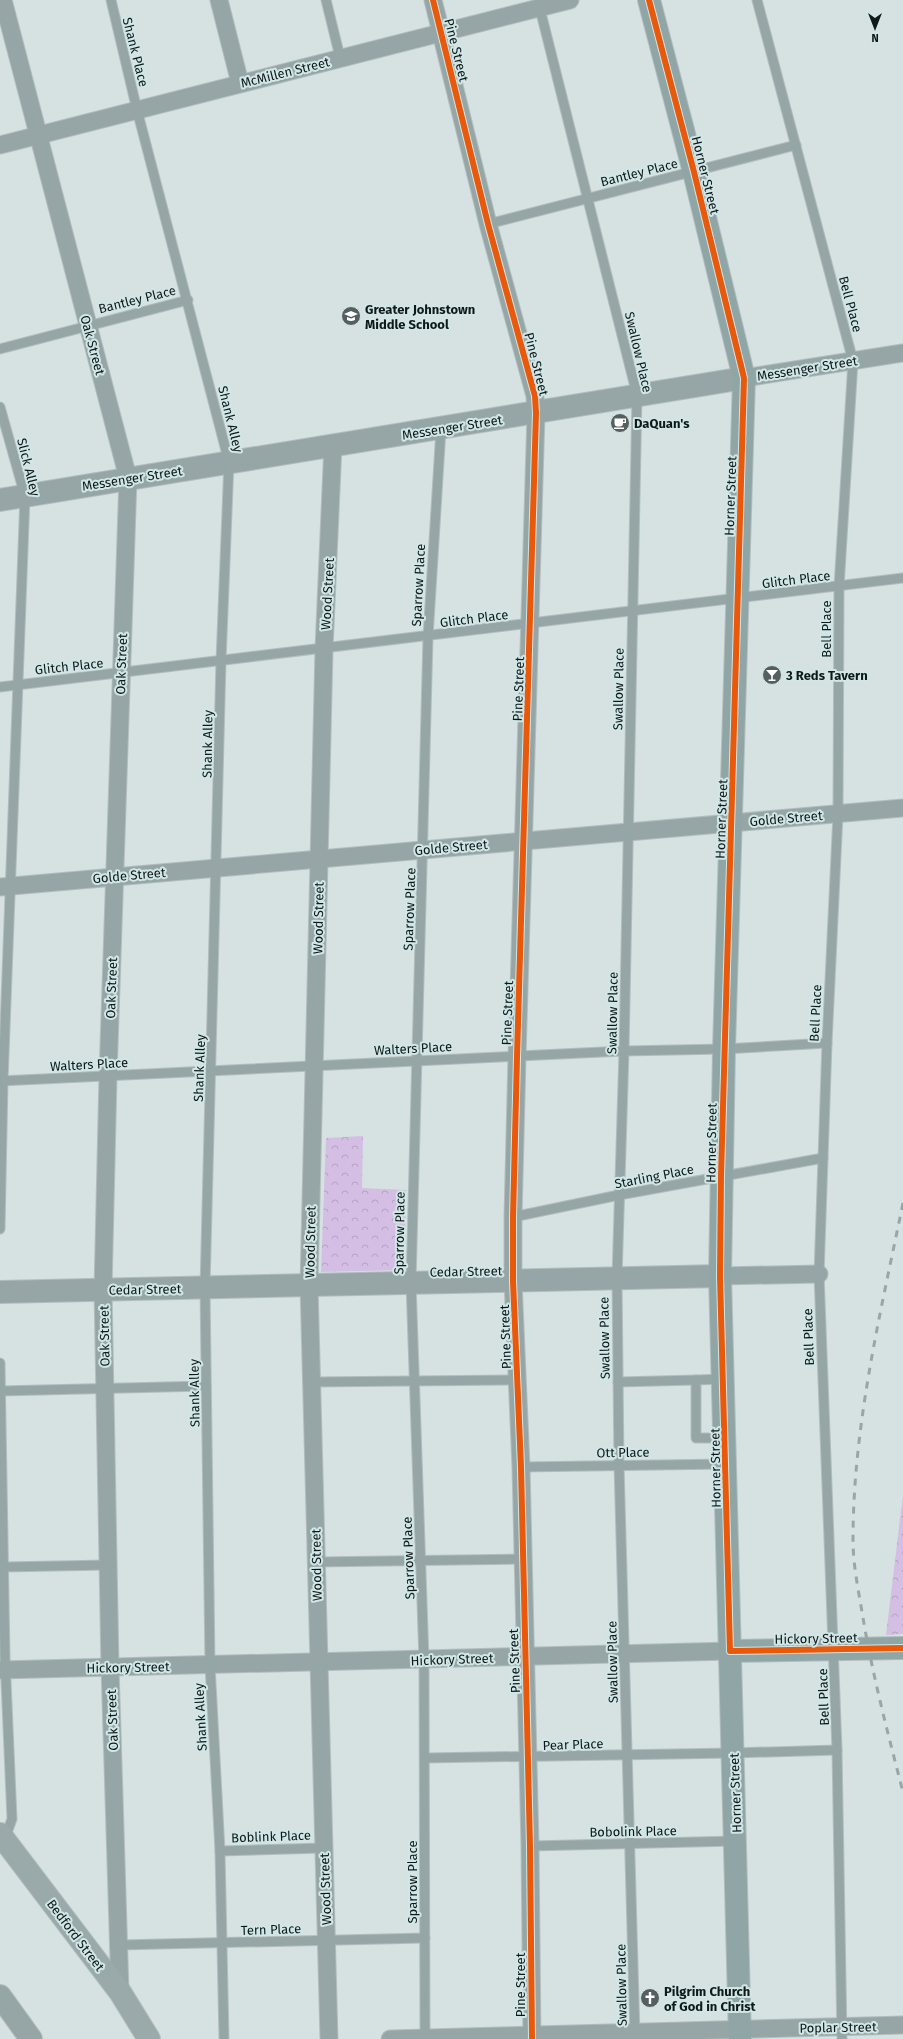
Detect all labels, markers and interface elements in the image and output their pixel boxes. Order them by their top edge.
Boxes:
north arrow [855,8,895,48]
street label: Shank Place [120,16,151,88]
street label: Pine Street [441,17,472,84]
text: N [871,31,879,44]
street label: McMillen Street [239,54,331,91]
street label: Horner Street [689,135,723,216]
street label: Bantley Place [599,156,679,189]
street label: Bell Place [836,274,865,334]
street label: Bantley Place [97,283,177,316]
place label: Greater Johnstown Middle School [365,302,475,332]
school or university icon: Greater Johnstown Middle School [340,305,362,327]
street label: Swallow Place [622,310,655,394]
street label: Oak Street [77,314,108,377]
street label: Pine Street [521,331,552,398]
street label: Messenger Street [756,353,859,384]
street label: Shank Alley [215,384,246,454]
street label: Messenger Street [401,412,504,443]
cafe icon: DaQuan's [609,412,631,434]
place label: DaQuan's [634,416,690,431]
street label: Slick Alley [14,437,43,498]
street label: Horner Street [722,456,739,536]
street label: Messenger Street [81,463,184,494]
street label: Sparrow Place [409,543,428,627]
street label: Wood Street [318,557,337,631]
street label: Glitch Place [761,568,831,591]
street label: Bell Place [819,600,834,658]
street label: Glitch Place [439,607,509,630]
street label: Oak Street [113,633,130,695]
street label: Swallow Place [610,648,627,730]
street label: Glitch Place [34,655,104,678]
street label: Pine Street [510,656,527,722]
bar icon: 3 Reds Tavern [761,664,783,686]
place label: 3 Reds Tavern [785,668,868,683]
street label: Shank Alley [199,709,216,778]
street label: Horner Street [713,779,730,859]
street label: Golde Street [749,808,823,829]
street label: Golde Street [414,837,488,858]
street label: Golde Street [92,865,166,886]
street label: Sparrow Place [401,867,418,951]
street label: Wood Street [310,881,327,954]
street label: Oak Street [103,957,120,1019]
street label: Swallow Place [604,972,621,1054]
street label: Pine Street [499,980,516,1046]
street label: Bell Place [807,984,824,1042]
street label: Shank Alley [191,1033,208,1102]
street label: Walters Place [374,1039,453,1058]
street label: Walters Place [50,1055,129,1074]
street label: Horner Street [703,1103,720,1183]
street label: Starling Place [613,1161,695,1192]
street label: Sparrow Place [391,1191,408,1275]
street label: Wood Street [302,1205,319,1278]
street label: Cedar Street [430,1263,503,1280]
street label: Cedar Street [109,1281,182,1298]
street label: Swallow Place [596,1297,613,1379]
street label: Pine Street [497,1304,514,1370]
street label: Oak Street [96,1305,113,1367]
street label: Bell Place [800,1308,817,1366]
street label: Shank Alley [186,1358,203,1427]
street label: Horner Street [707,1428,724,1508]
street label: Ott Place [596,1445,650,1460]
street label: Sparrow Place [400,1516,417,1600]
street label: Wood Street [308,1528,325,1601]
street label: Swallow Place [604,1621,621,1703]
street label: Pine Street [506,1628,523,1694]
street label: Hickory Street [774,1630,858,1647]
street label: Hickory Street [410,1651,494,1668]
street label: Hickory Street [86,1659,170,1676]
street label: Bell Place [815,1668,832,1726]
street label: Shank Alley [191,1682,210,1751]
street label: Oak Street [104,1689,121,1751]
street label: Pear Place [542,1736,604,1753]
street label: Horner Street [727,1752,744,1833]
street label: Bobolink Place [589,1823,677,1840]
street label: Boblink Place [231,1828,311,1845]
street label: Sparrow Place [405,1840,420,1924]
street label: Wood Street [317,1852,334,1925]
street label: Bedford Street [44,1897,108,1974]
street label: Tern Place [241,1921,301,1938]
street label: Swallow Place [613,1944,630,2026]
street label: Pine Street [513,1952,528,2017]
place label: Pilgrim Church of God in Christ [664,1984,756,2014]
church icon: Pilgrim Church of God in Christ [639,1987,661,2009]
street label: Poplar Street [799,2019,877,2036]

